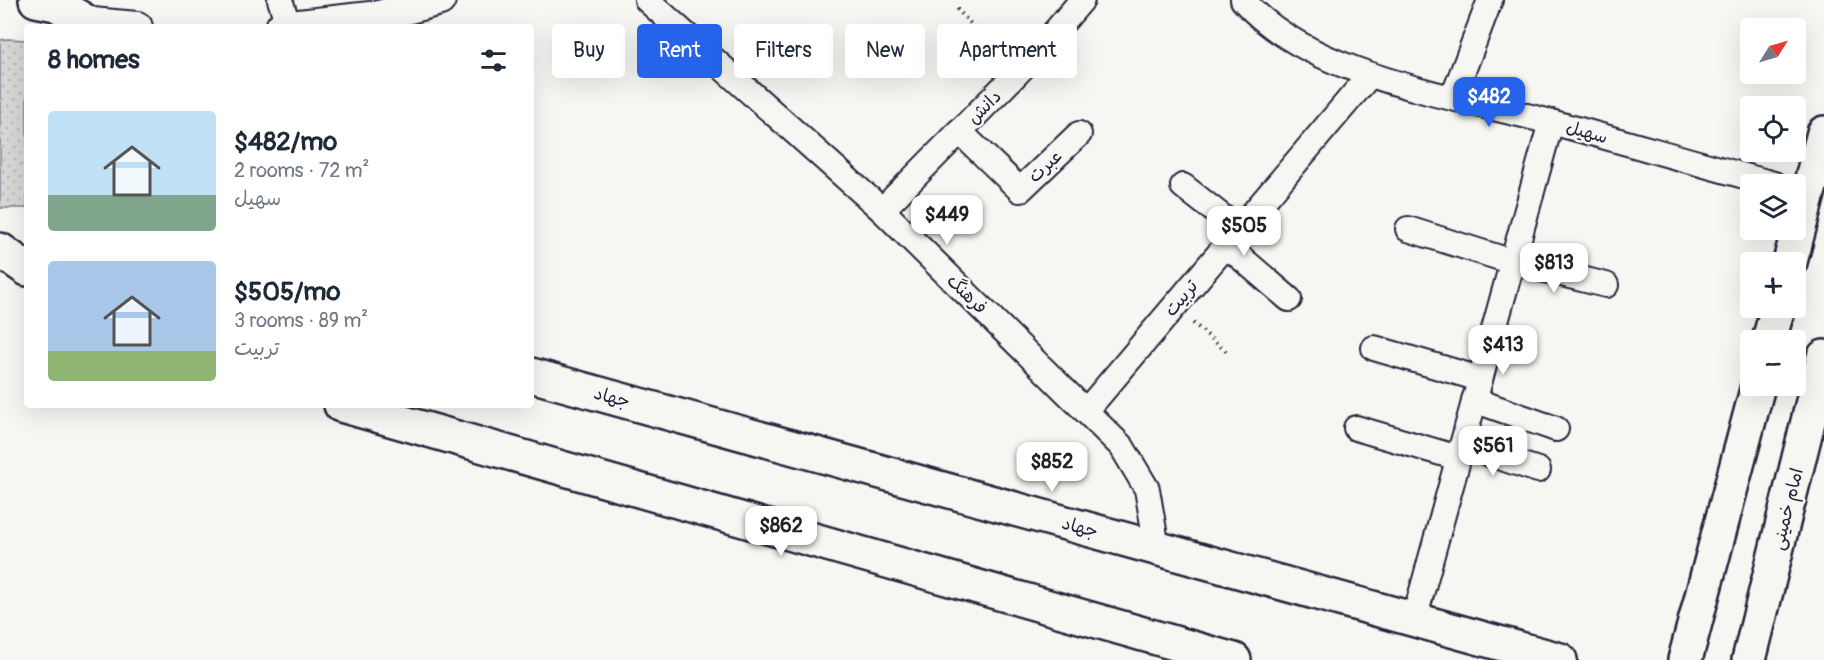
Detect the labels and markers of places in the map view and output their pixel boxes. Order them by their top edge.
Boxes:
pin: $482 [1453,77,1525,128]
pin: $449 [911,195,983,246]
pin: $505 [1208,206,1280,257]
pin: $813 [1518,243,1590,294]
pin: $413 [1467,325,1539,376]
pin: $561 [1457,426,1529,477]
pin: $852 [1016,442,1088,493]
pin: $862 [745,506,817,557]

